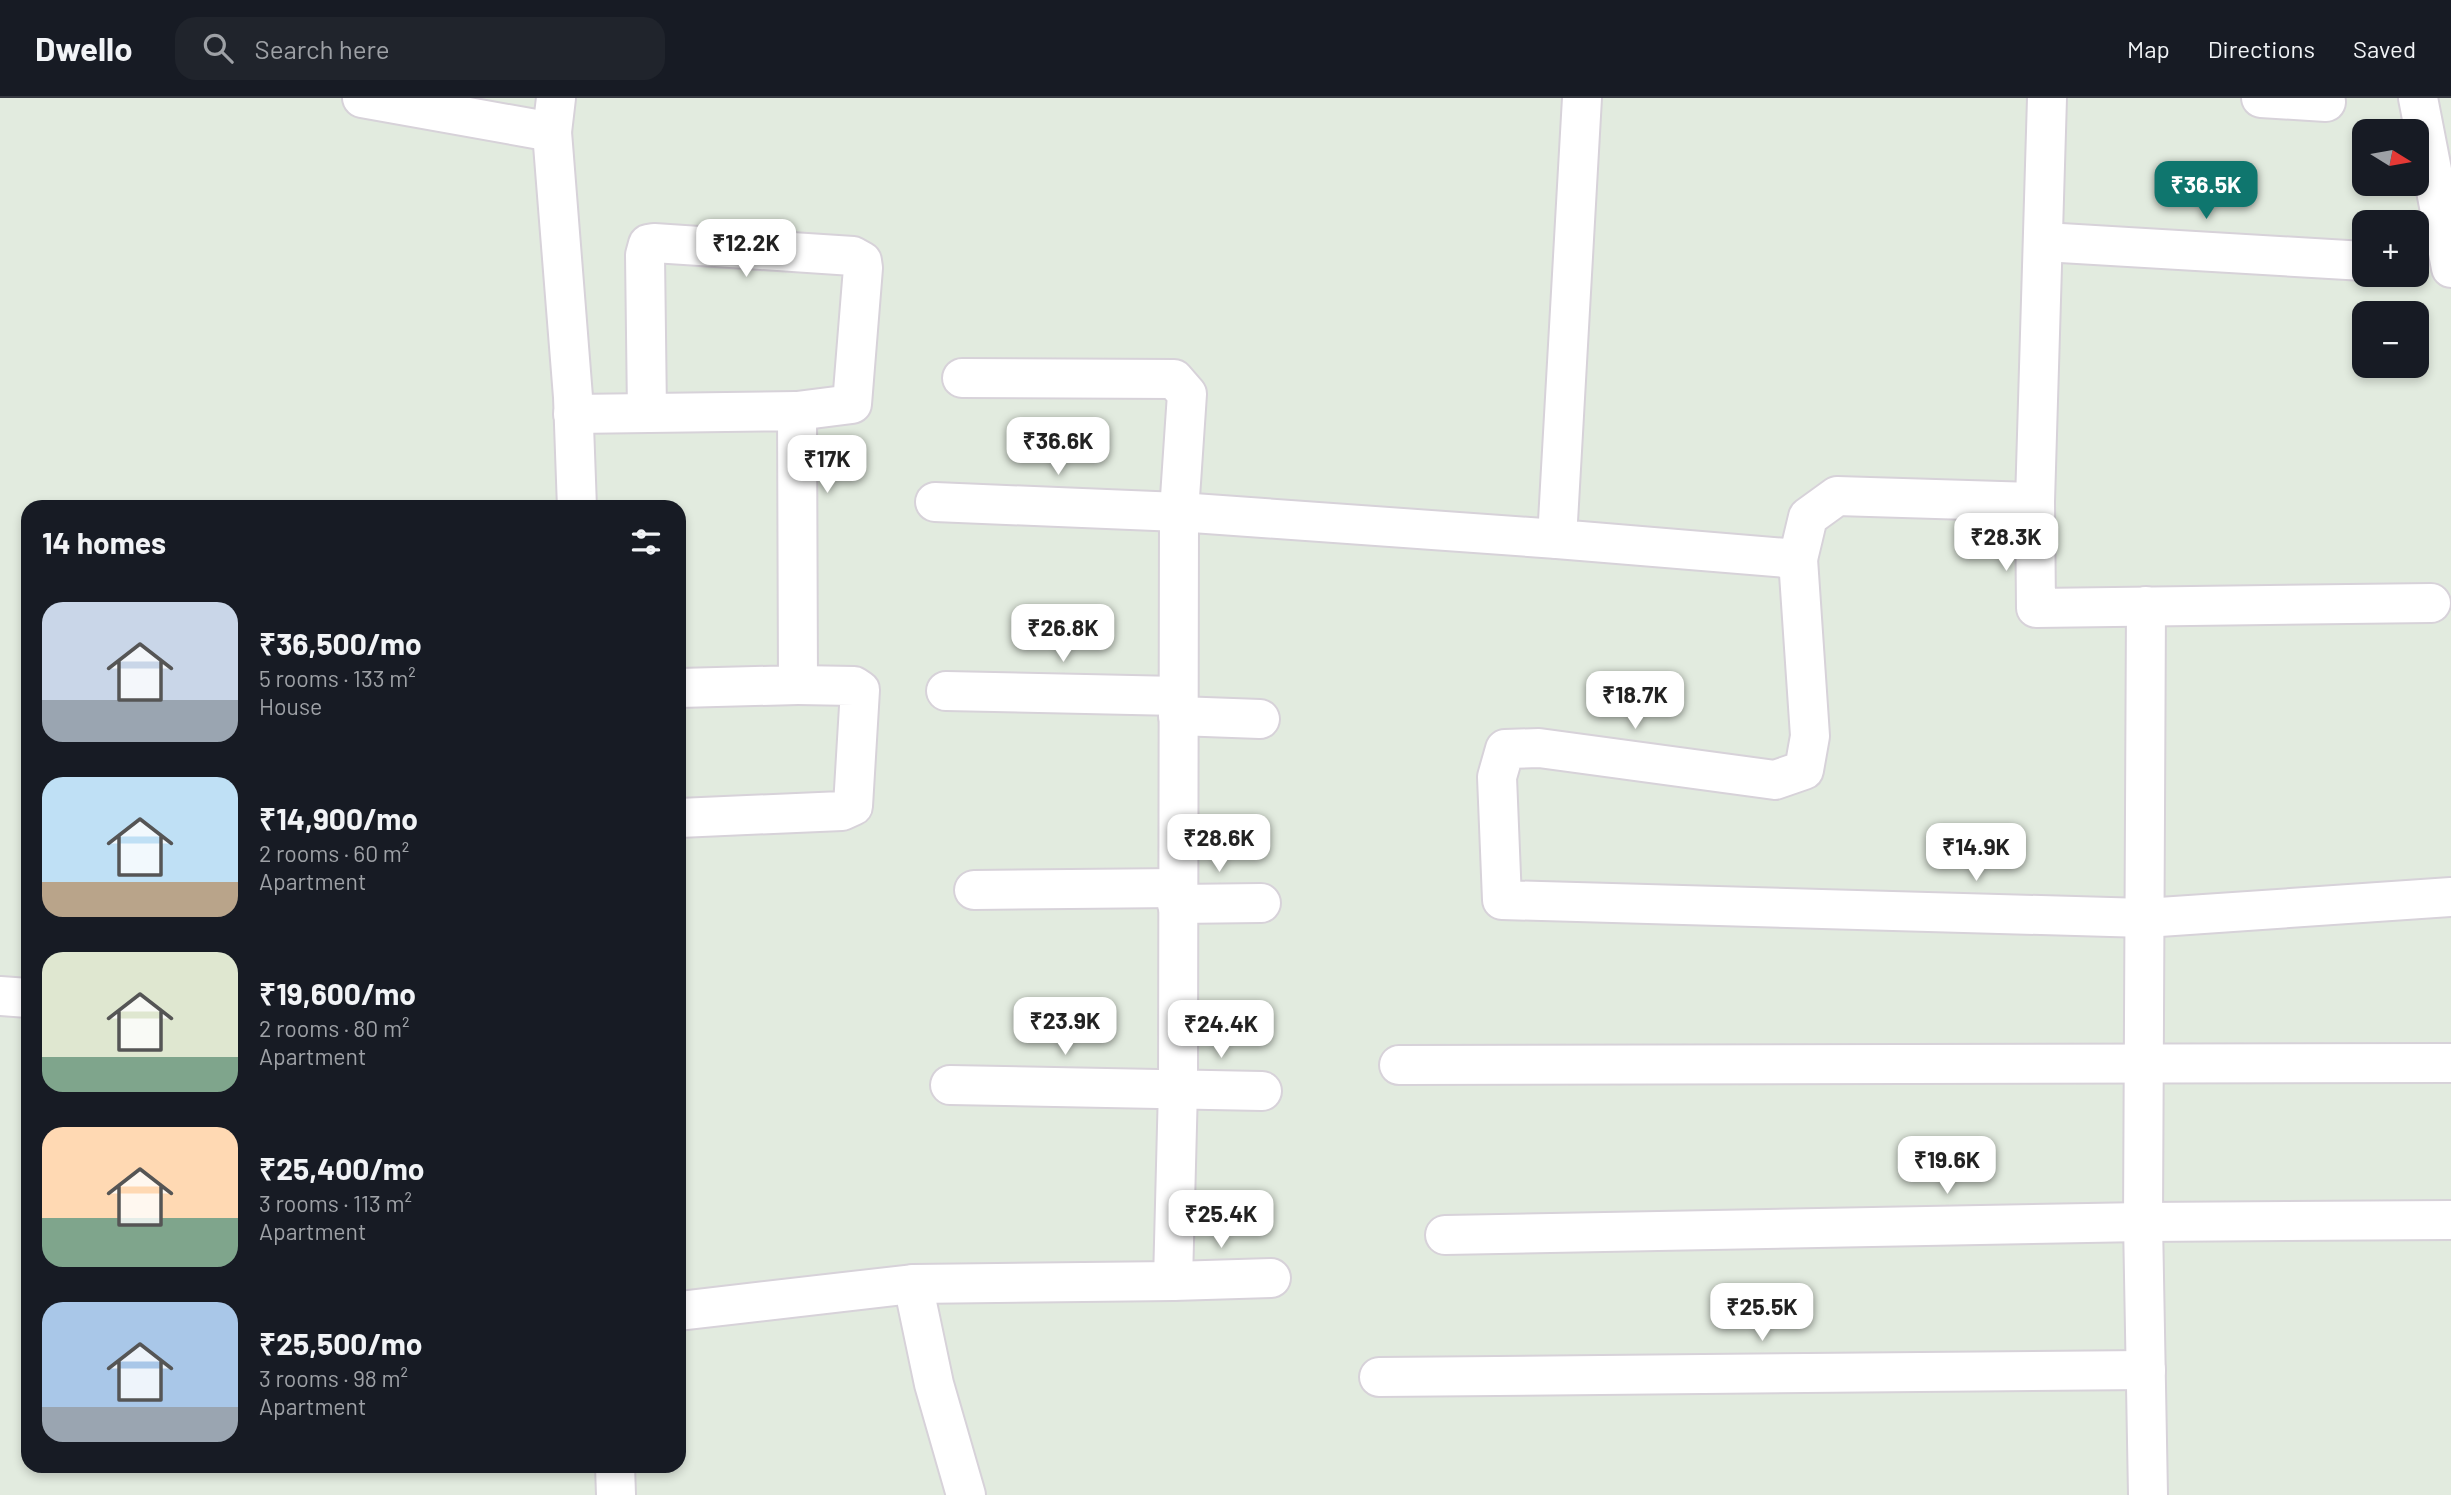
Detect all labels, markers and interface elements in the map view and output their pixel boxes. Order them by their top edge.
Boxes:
search box [175,17,665,80]
text: Dwello [35,28,133,68]
icon: search [199,29,237,67]
text: Search here [255,33,390,64]
text: Map [2127,34,2170,63]
text: Directions [2208,34,2315,63]
text: Saved [2353,34,2416,63]
north arrow [2352,119,2429,196]
map controls [2352,119,2429,378]
pin: ₹36.5K [2149,162,2263,221]
text: ₹36.5K [2171,170,2241,198]
button: + [2352,210,2429,287]
pin: ₹12.2K [689,220,803,279]
text: ₹12.2K [712,228,780,256]
button: − [2352,301,2429,378]
pin: ₹36.6K [1001,418,1115,477]
text: ₹36.6K [1023,426,1093,454]
pin: ₹17K [786,436,868,495]
text: ₹17K [803,444,851,472]
pin: ₹28.3K [1949,514,2063,573]
text: ₹28.3K [1970,522,2042,550]
icon: filters [627,523,665,561]
text: 14 homes [42,524,166,560]
pin: ₹26.8K [1006,604,1120,664]
text: ₹26.8K [1027,613,1099,641]
text: ₹36,500/mo [259,625,422,661]
icon: home [98,630,182,714]
text: 5 rooms · 133 m² [259,664,416,692]
pin: ₹18.7K [1578,672,1692,731]
text: ₹18.7K [1602,680,1668,708]
text: House [259,692,322,720]
text: ₹14,900/mo [259,800,418,836]
icon: home [98,805,182,889]
pin: ₹28.6K [1162,814,1276,874]
text: ₹28.6K [1183,823,1255,851]
pin: ₹14.9K [1919,824,2033,883]
text: ₹14.9K [1942,832,2010,860]
text: 2 rooms · 60 m² [259,839,409,867]
text: Apartment [259,867,366,895]
text: ₹19,600/mo [259,975,416,1011]
icon: home [98,980,182,1064]
pin: ₹23.9K [1008,998,1122,1057]
pin: ₹24.4K [1164,1000,1278,1060]
text: ₹23.9K [1030,1006,1100,1034]
text: ₹24.4K [1184,1009,1258,1037]
text: 2 rooms · 80 m² [259,1014,409,1042]
text: Apartment [259,1042,366,1070]
pin: ₹19.6K [1890,1136,2004,1196]
text: ₹19.6K [1914,1145,1980,1173]
text: ₹25,400/mo [259,1150,424,1186]
icon: home [98,1155,182,1239]
text: 3 rooms · 113 m² [259,1189,412,1217]
pin: ₹25.4K [1164,1190,1278,1250]
text: ₹25.4K [1185,1199,1257,1227]
text: Apartment [259,1217,366,1245]
pin: ₹25.5K [1705,1284,1819,1343]
text: ₹25.5K [1726,1292,1798,1320]
text: ₹25,500/mo [259,1325,422,1361]
icon: home [98,1330,182,1414]
text: 3 rooms · 98 m² [259,1364,408,1392]
text: Apartment [259,1392,366,1420]

